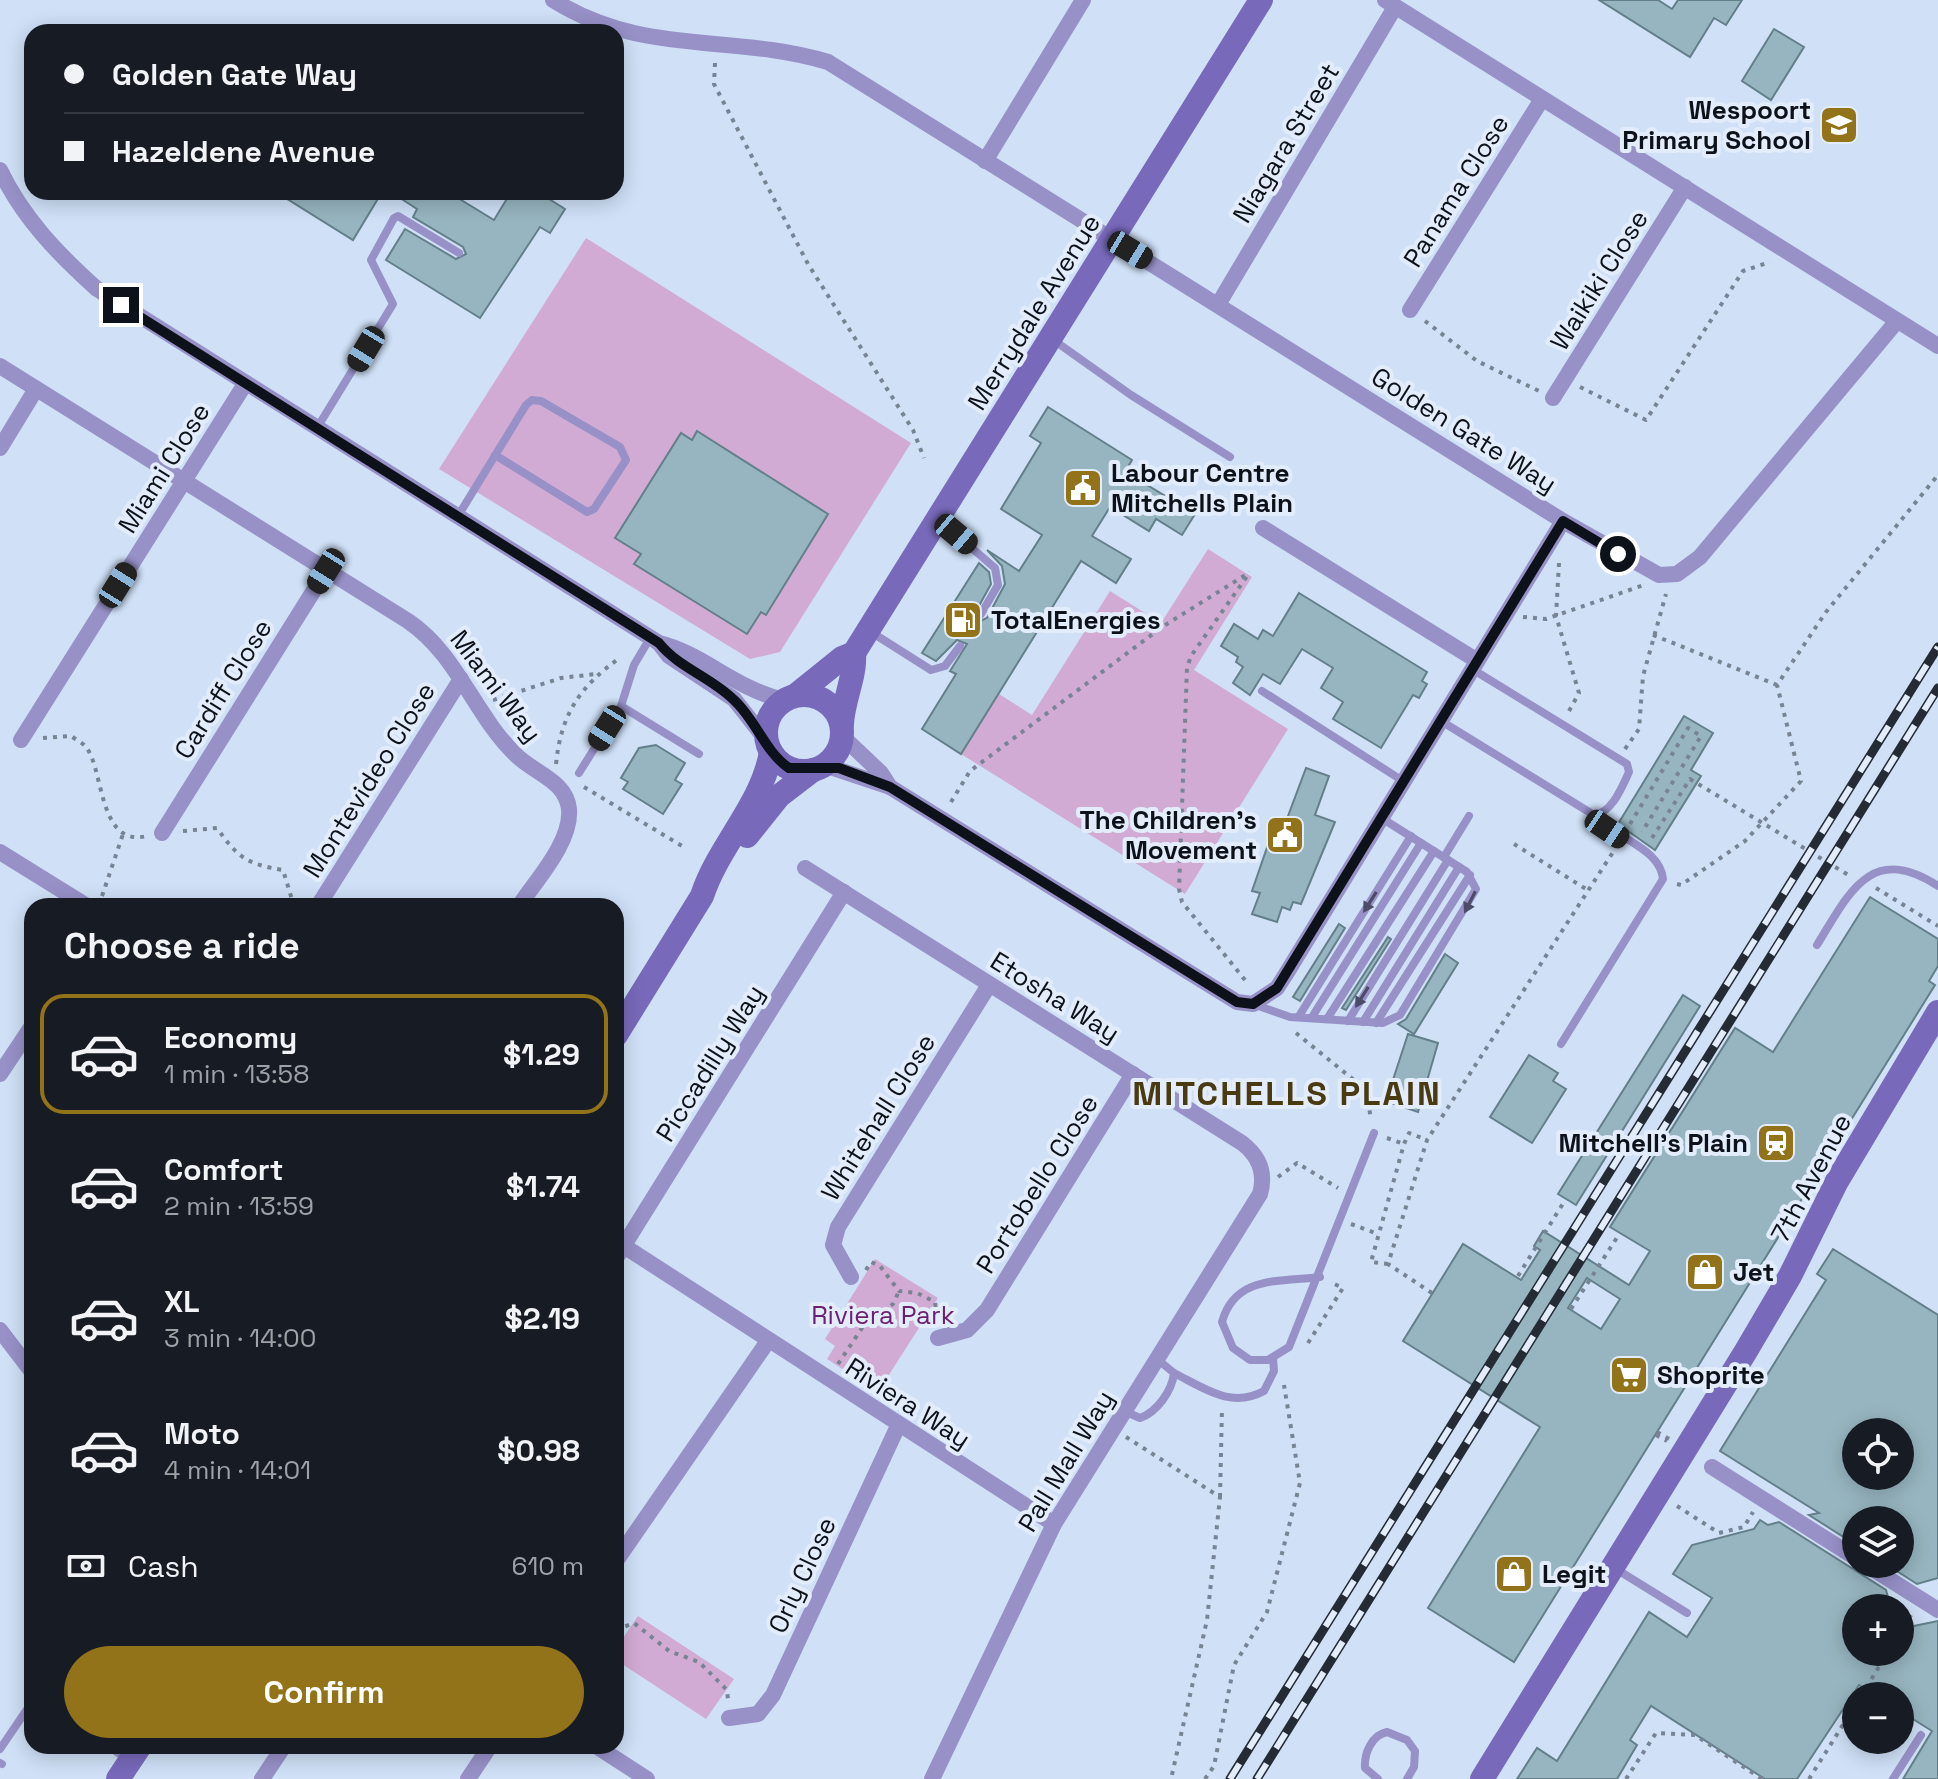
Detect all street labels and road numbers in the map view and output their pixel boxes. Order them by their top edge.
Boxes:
street label: Niagara Street [1225,57,1347,229]
street label: Panama Close [1396,108,1516,274]
street label: Waikiki Close [1542,203,1656,357]
street label: Merrydale Avenue [960,208,1108,416]
street label: Golden Gate Way [1365,359,1563,501]
street label: Miami Close [111,396,217,540]
street label: Cardiff Close [166,613,280,765]
street label: Miami Way [443,623,549,749]
street label: Montevideo Close [295,676,443,884]
street label: Etosha Way [984,944,1126,1050]
street label: Piccadilly Way [648,978,772,1148]
street label: Whitehall Close [813,1027,943,1207]
street label: Portobello Close [968,1088,1106,1280]
street label: 7th Avenue [1763,1108,1859,1248]
street label: Riviera Way [839,1350,977,1456]
street label: Pall Mall Way [1010,1384,1122,1538]
street label: Orly Close [760,1511,844,1639]

